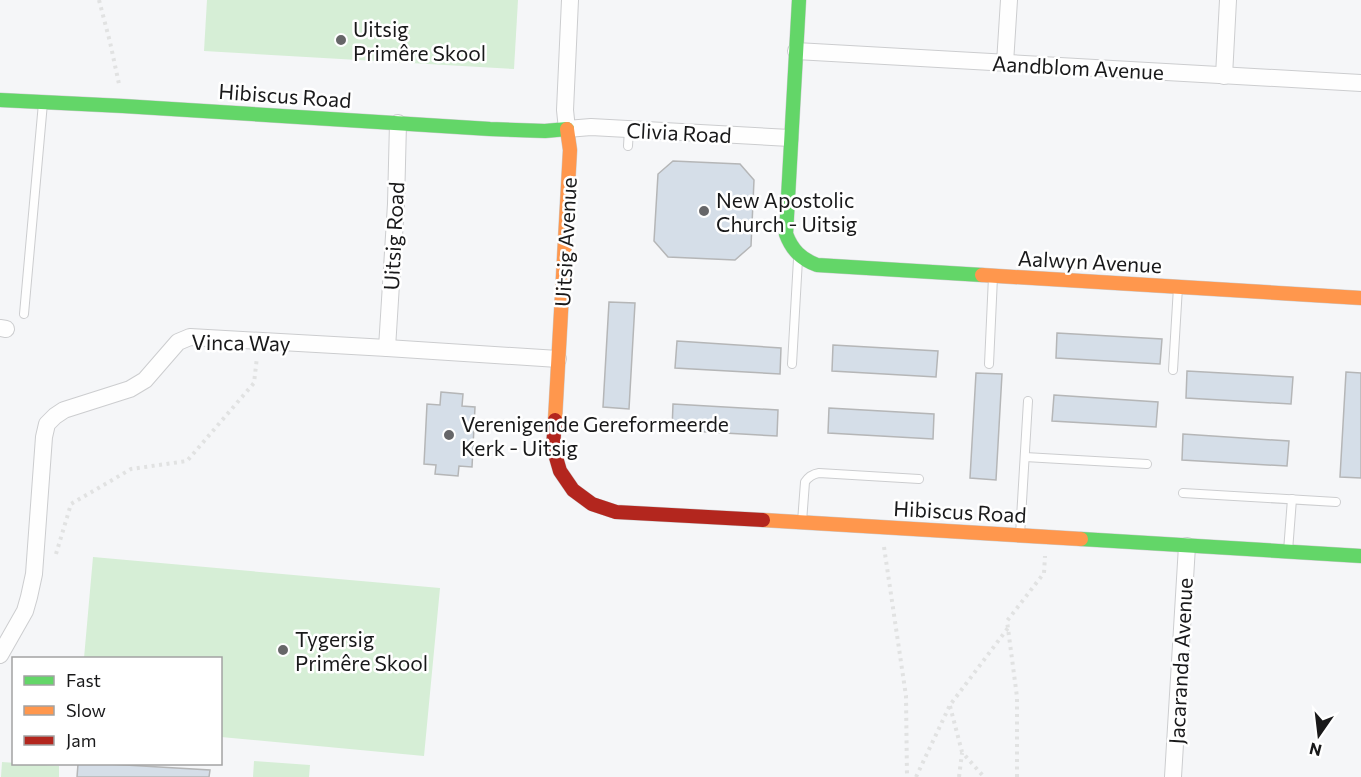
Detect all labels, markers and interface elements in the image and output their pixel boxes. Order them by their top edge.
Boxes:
place label: Uitsig Primêre Skool [353,16,486,65]
marker: Uitsig Primêre Skool [334,33,348,47]
street label: Aandblom Avenue [991,50,1165,84]
street label: Hibiscus Road [218,78,352,112]
street label: Clivia Road [626,117,732,147]
street label: Uitsig Avenue [549,177,581,307]
street label: Uitsig Road [378,181,408,291]
place label: New Apostolic Church - Uitsig [716,187,857,236]
marker: New Apostolic Church - Uitsig [697,204,711,218]
street label: Aalwyn Avenue [1017,245,1163,277]
street label: Vinca Way [191,329,291,355]
place label: Verenigende Gereformeerde Kerk - Uitsig [461,411,729,460]
marker: Verenigende Gereformeerde Kerk - Uitsig [442,428,456,442]
street label: Hibiscus Road [893,495,1027,527]
street label: Jacaranda Avenue [1163,577,1197,745]
place label: Tygersig Primêre Skool [295,626,428,675]
marker: Tygersig Primêre Skool [276,643,290,657]
legend [12,657,222,765]
text: Fast [66,669,101,691]
text: Slow [66,699,106,721]
north arrow [1289,705,1349,765]
text: Jam [66,729,96,751]
text: N [1307,739,1323,761]

